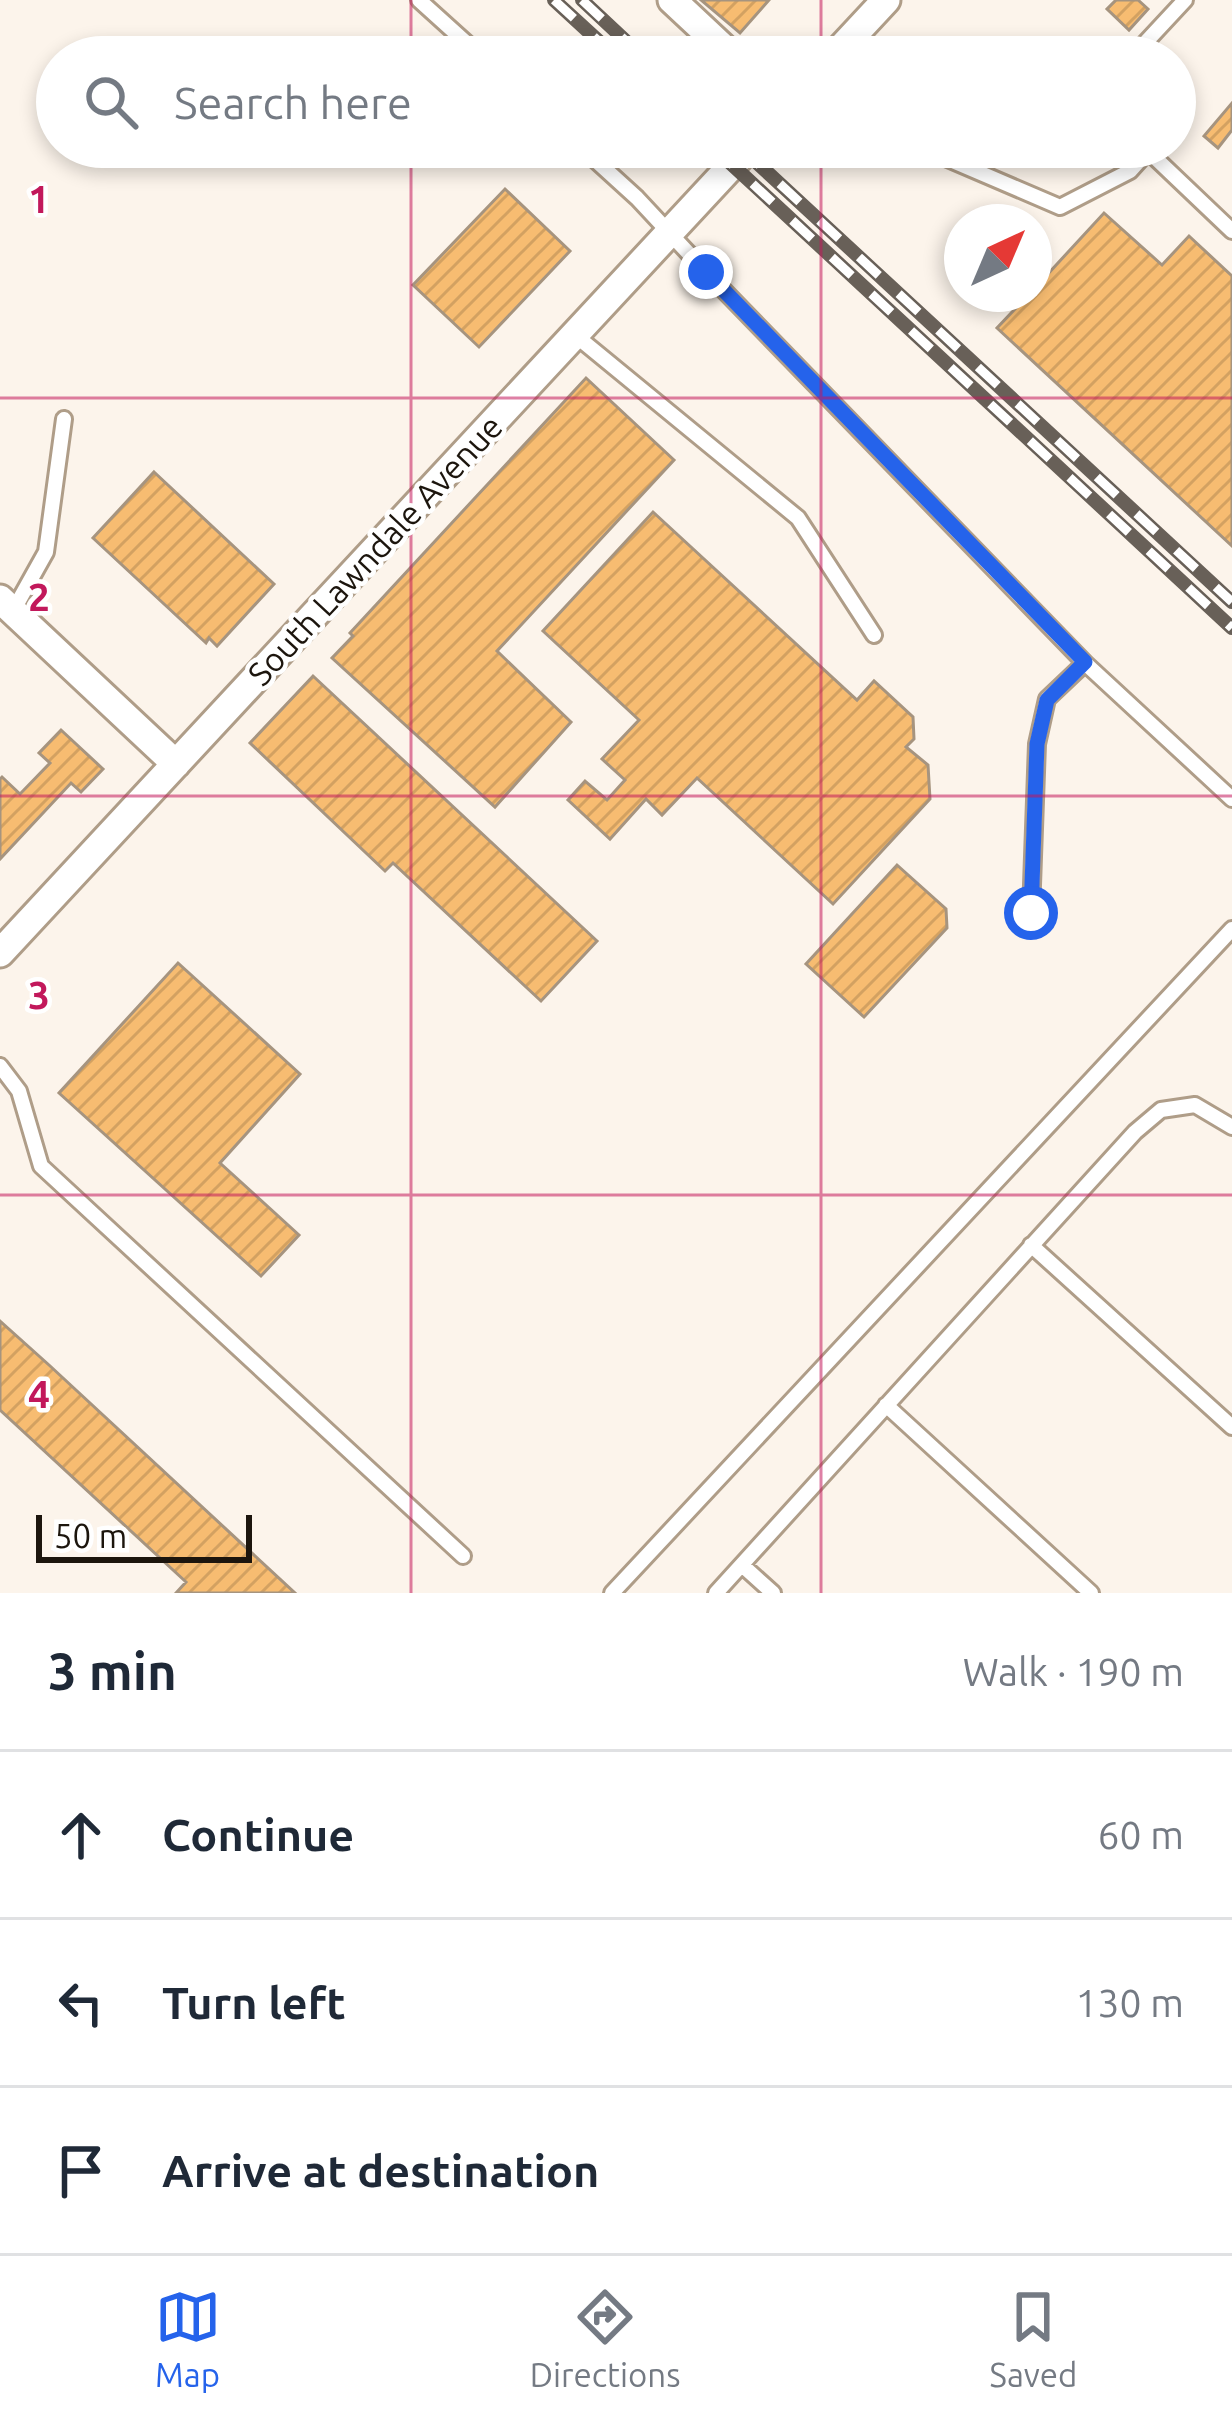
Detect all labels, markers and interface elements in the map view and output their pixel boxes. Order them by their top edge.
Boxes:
search box [36,36,1196,168]
icon: search [78,69,144,135]
text: Search here [174,77,412,128]
text: 1 [28,177,50,220]
north arrow [944,204,1052,312]
route end [679,245,733,299]
street label: South Lawndale Avenue [240,407,509,692]
text: 2 [28,575,50,618]
route start [1004,886,1058,940]
text: 3 [28,973,50,1016]
text: 4 [28,1372,50,1415]
scale bar [36,1509,252,1562]
text: 50 m [54,1517,127,1554]
text: 3 min [48,1642,177,1700]
text: Walk · 190 m [963,1650,1184,1693]
icon: ahead [48,1802,114,1868]
text: Continue [162,1809,354,1860]
text: 60 m [1097,1813,1184,1856]
icon: left [48,1970,114,2036]
text: Turn left [162,1977,346,2028]
text: 130 m [1075,1981,1184,2024]
icon: arrive [48,2138,114,2204]
text: Arrive at destination [162,2145,599,2196]
tab: Map [155,2284,221,2393]
tab: Directions [530,2284,680,2393]
tab: Saved [990,2284,1077,2393]

